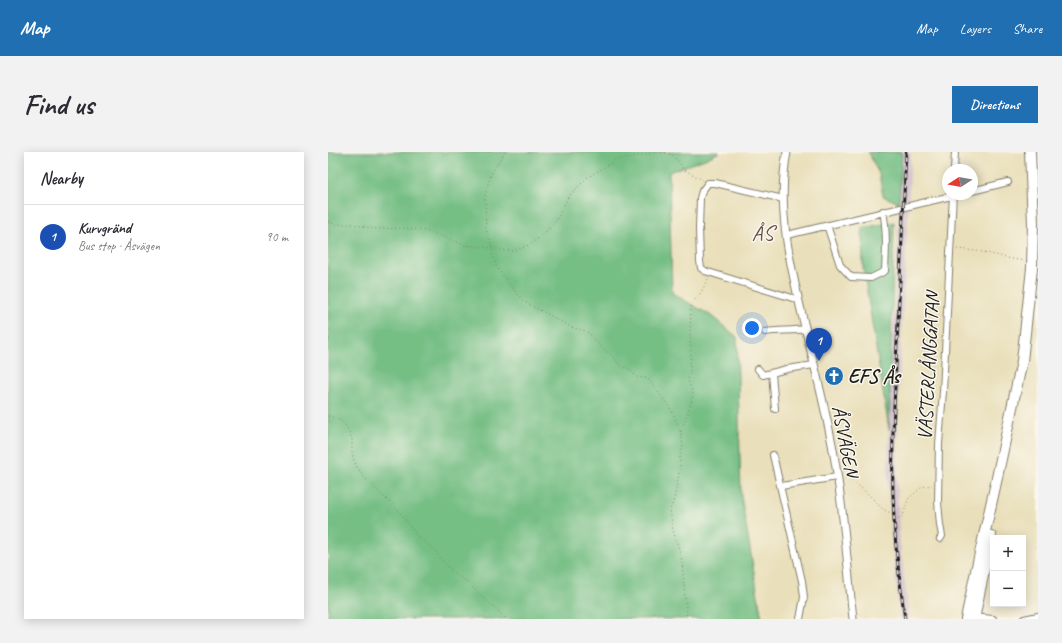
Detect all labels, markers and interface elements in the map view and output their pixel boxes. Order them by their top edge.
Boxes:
text: Map [20,16,50,40]
text: Map [916,20,938,37]
text: Layers [960,20,991,37]
text: Share [1013,20,1042,37]
button: Directions [952,86,1038,123]
text: Find us [24,87,94,122]
north arrow [942,164,978,200]
text: Nearby [40,168,83,189]
text: Kurvgränd [78,219,131,238]
district label: ÅS [752,220,777,246]
text: 1 [50,229,56,245]
text: 90 m [266,229,288,245]
text: Bus stop · Åsvägen [78,238,160,254]
street label: VÄSTERLÅNGGATAN [912,289,945,441]
your location [742,318,762,338]
pin: 1 [806,328,832,361]
place label: EFS Ås [848,364,902,389]
church icon: EFS Ås [823,365,845,387]
street label: ÅSVÄGEN [826,403,865,481]
map controls [990,535,1026,607]
button: + [990,535,1026,571]
button: − [990,571,1026,607]

